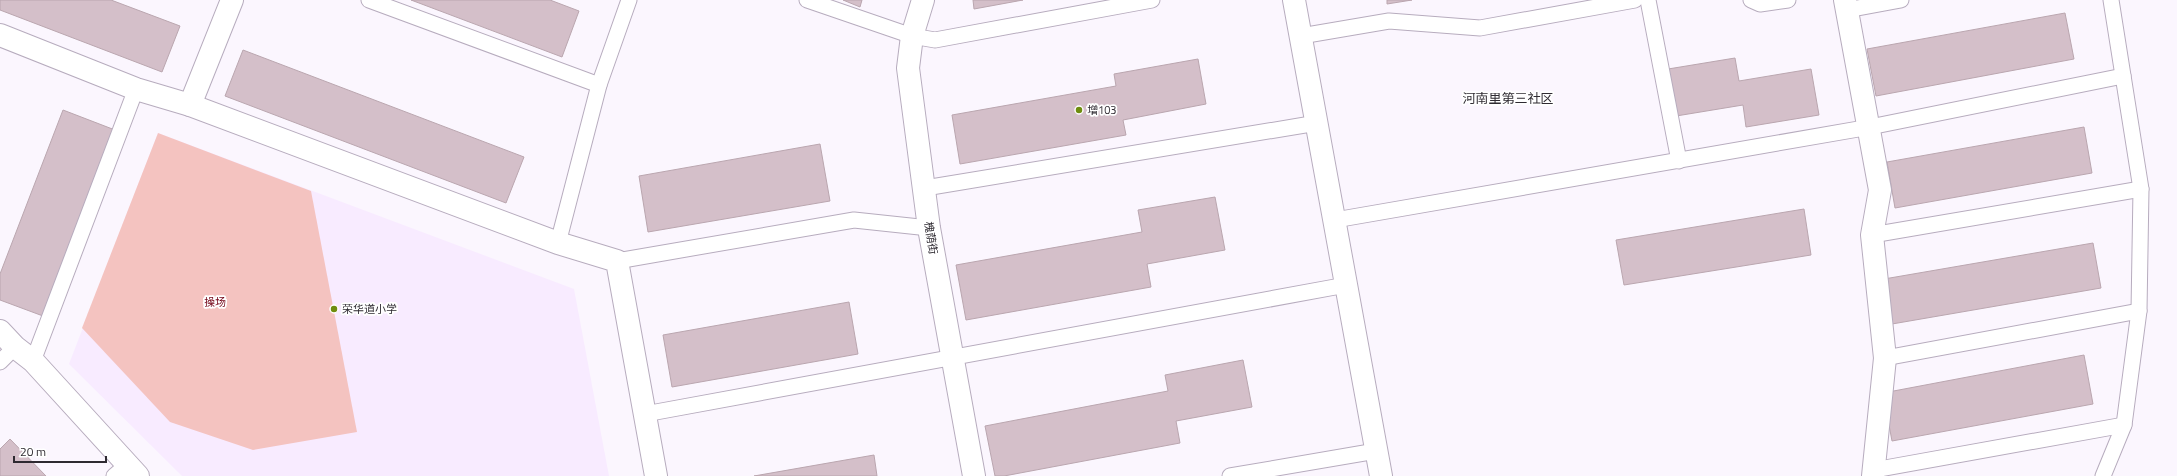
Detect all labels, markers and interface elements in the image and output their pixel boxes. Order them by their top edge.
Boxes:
district label: 河南里第三社区 [1462,88,1554,108]
place label: 增103 [1087,102,1116,118]
marker: 增103 [1074,105,1084,115]
street label: 槐荫街 [921,220,941,256]
park label: 操场 [204,294,226,310]
place label: 荣华道小学 [342,301,397,317]
marker: 荣华道小学 [329,304,339,314]
scale bar [14,438,106,464]
text: 20 m [20,442,46,461]

